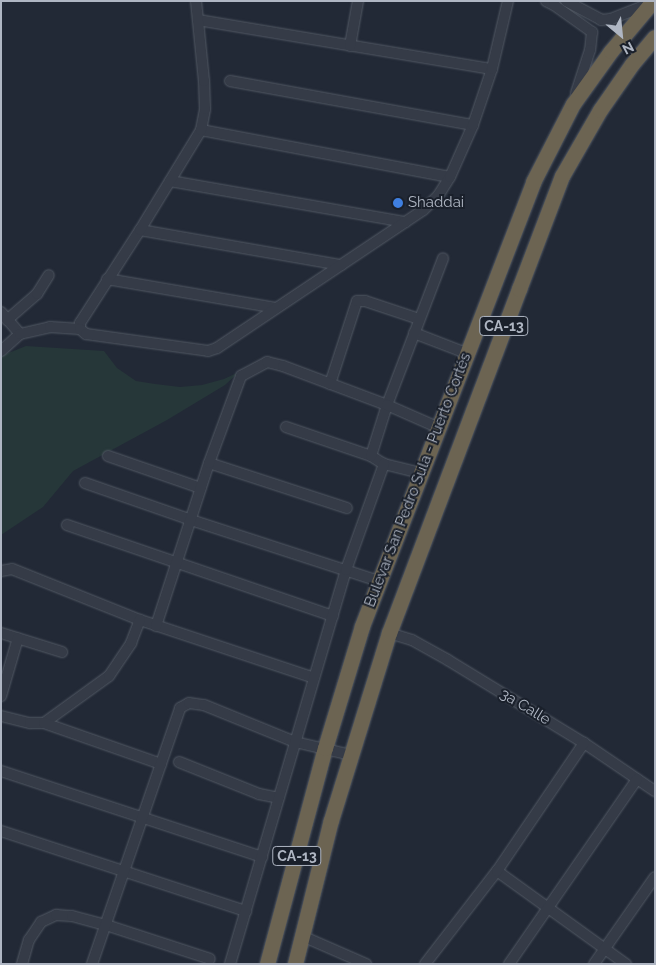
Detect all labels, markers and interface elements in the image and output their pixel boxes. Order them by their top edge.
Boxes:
north arrow [596,10,646,60]
text: N [620,39,637,58]
place label: Shaddai [408,194,464,212]
marker: Shaddai [392,197,404,209]
road number: CA-13 [479,314,529,338]
street label: Bulevar San Pedro Sula - Puerto Cortés [361,350,475,610]
street label: 3a Calle [497,685,553,729]
road number: CA-13 [272,844,322,868]

